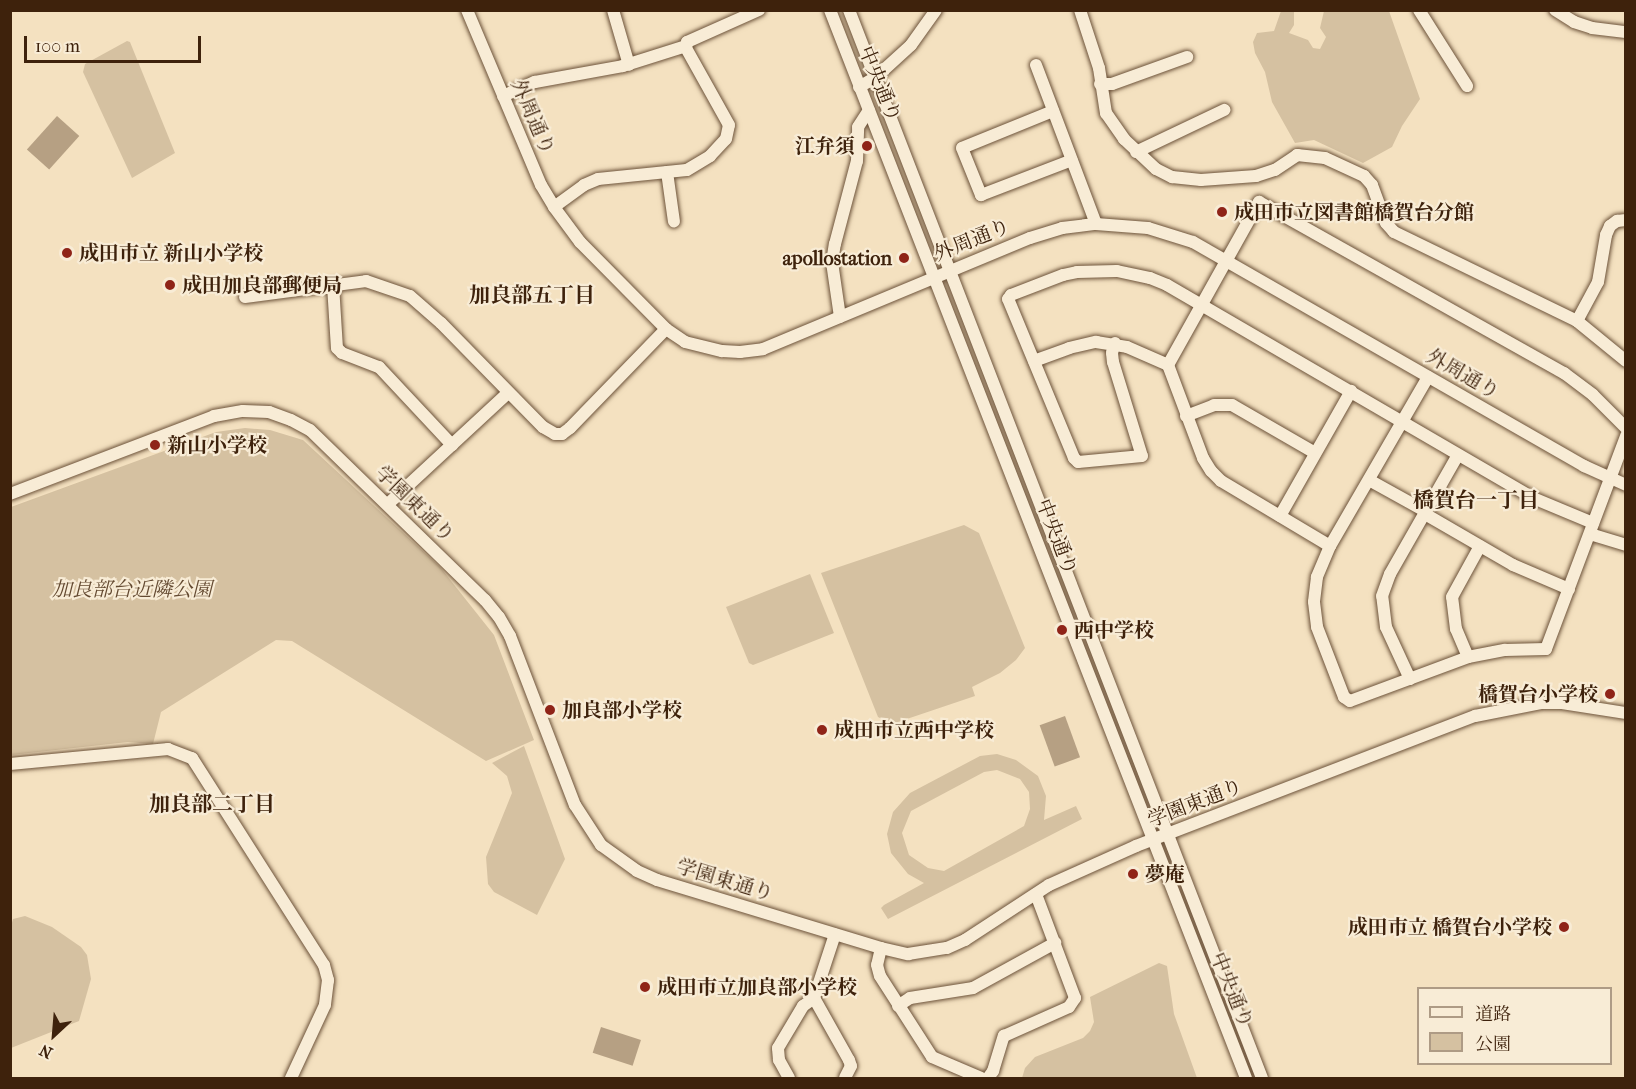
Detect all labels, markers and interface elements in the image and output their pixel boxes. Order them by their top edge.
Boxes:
scale bar [27,24,204,62]
text: 100 m [35,36,80,57]
street label: 中央通り [854,42,906,126]
street label: 外周通り [506,75,560,159]
place label: 江弁須 [795,134,855,158]
marker: 江弁須 [860,139,874,153]
place label: 成田市立図書館橋賀台分館 [1234,200,1474,224]
marker: 成田市立図書館橋賀台分館 [1215,205,1229,219]
street label: 外周通り [930,214,1014,266]
place label: 成田市立 新山小学校 [79,241,263,265]
marker: 成田市立 新山小学校 [60,246,74,260]
place label: apollostation [783,246,892,270]
marker: apollostation [897,251,911,265]
place label: 成田加良部郵便局 [182,273,342,297]
marker: 成田加良部郵便局 [163,278,177,292]
district label: 加良部五丁目 [469,282,595,308]
street label: 外周通り [1422,344,1504,404]
place label: 新山小学校 [167,433,267,457]
marker: 新山小学校 [148,438,162,452]
street label: 学園東通り [371,461,459,547]
district label: 橋賀台一丁目 [1413,487,1539,513]
street label: 中央通り [1031,495,1083,579]
park label: 加良部台近隣公園 [52,577,212,601]
place label: 西中学校 [1074,618,1154,642]
marker: 西中学校 [1055,623,1069,637]
place label: 橋賀台小学校 [1478,682,1598,706]
marker: 橋賀台小学校 [1603,687,1617,701]
place label: 加良部小学校 [562,698,682,722]
marker: 加良部小学校 [543,703,557,717]
place label: 成田市立西中学校 [834,718,994,742]
marker: 成田市立西中学校 [815,723,829,737]
street label: 学園東通り [1144,774,1246,832]
district label: 加良部二丁目 [149,791,275,817]
street label: 学園東通り [674,854,776,906]
place label: 夢庵 [1145,862,1185,886]
marker: 夢庵 [1126,867,1140,881]
place label: 成田市立 橋賀台小学校 [1348,915,1552,939]
marker: 成田市立 橋賀台小学校 [1557,920,1571,934]
street label: 中央通り [1206,948,1258,1032]
place label: 成田市立加良部小学校 [657,975,857,999]
marker: 成田市立加良部小学校 [638,980,652,994]
legend [1417,987,1612,1065]
text: 道路 [1475,1004,1511,1025]
north arrow [24,1005,84,1065]
text: 公園 [1475,1034,1511,1055]
text: N [36,1040,56,1063]

